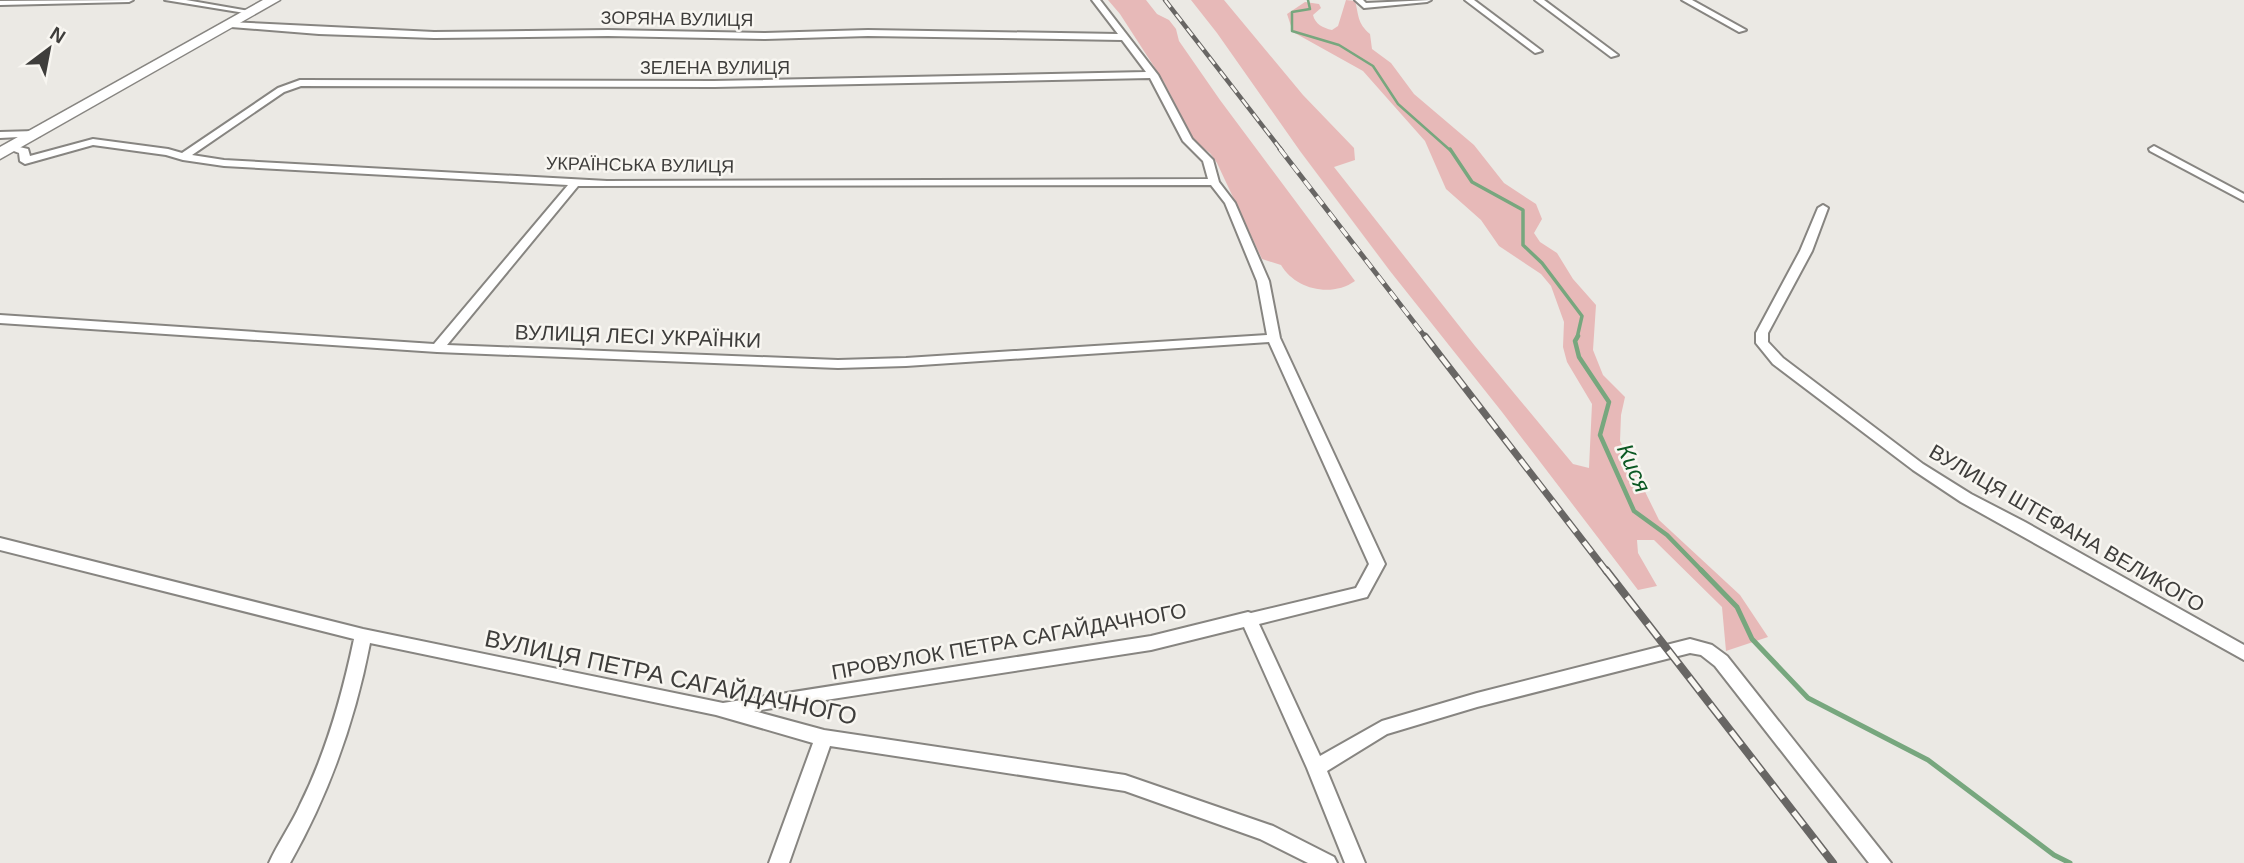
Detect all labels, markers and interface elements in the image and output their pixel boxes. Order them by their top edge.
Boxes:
street label: ЗОРЯНА ВУЛИЦЯ [601,8,753,30]
north arrow [14,14,84,84]
text: N [46,22,69,48]
street label: ЗЕЛЕНА ВУЛИЦЯ [640,58,790,78]
street label: УКРАЇНСЬКА ВУЛИЦЯ [546,153,734,177]
street label: ВУЛИЦЯ ЛЕСІ УКРАЇНКИ [514,320,762,352]
water label: Кися [1612,440,1656,496]
street label: ВУЛИЦЯ ШТЕФАНА ВЕЛИКОГО [1925,440,2209,616]
street label: ПРОВУЛОК ПЕТРА САГАЙДАЧНОГО [830,598,1188,684]
street label: ВУЛИЦЯ ПЕТРА САГАЙДАЧНОГО [483,624,859,730]

